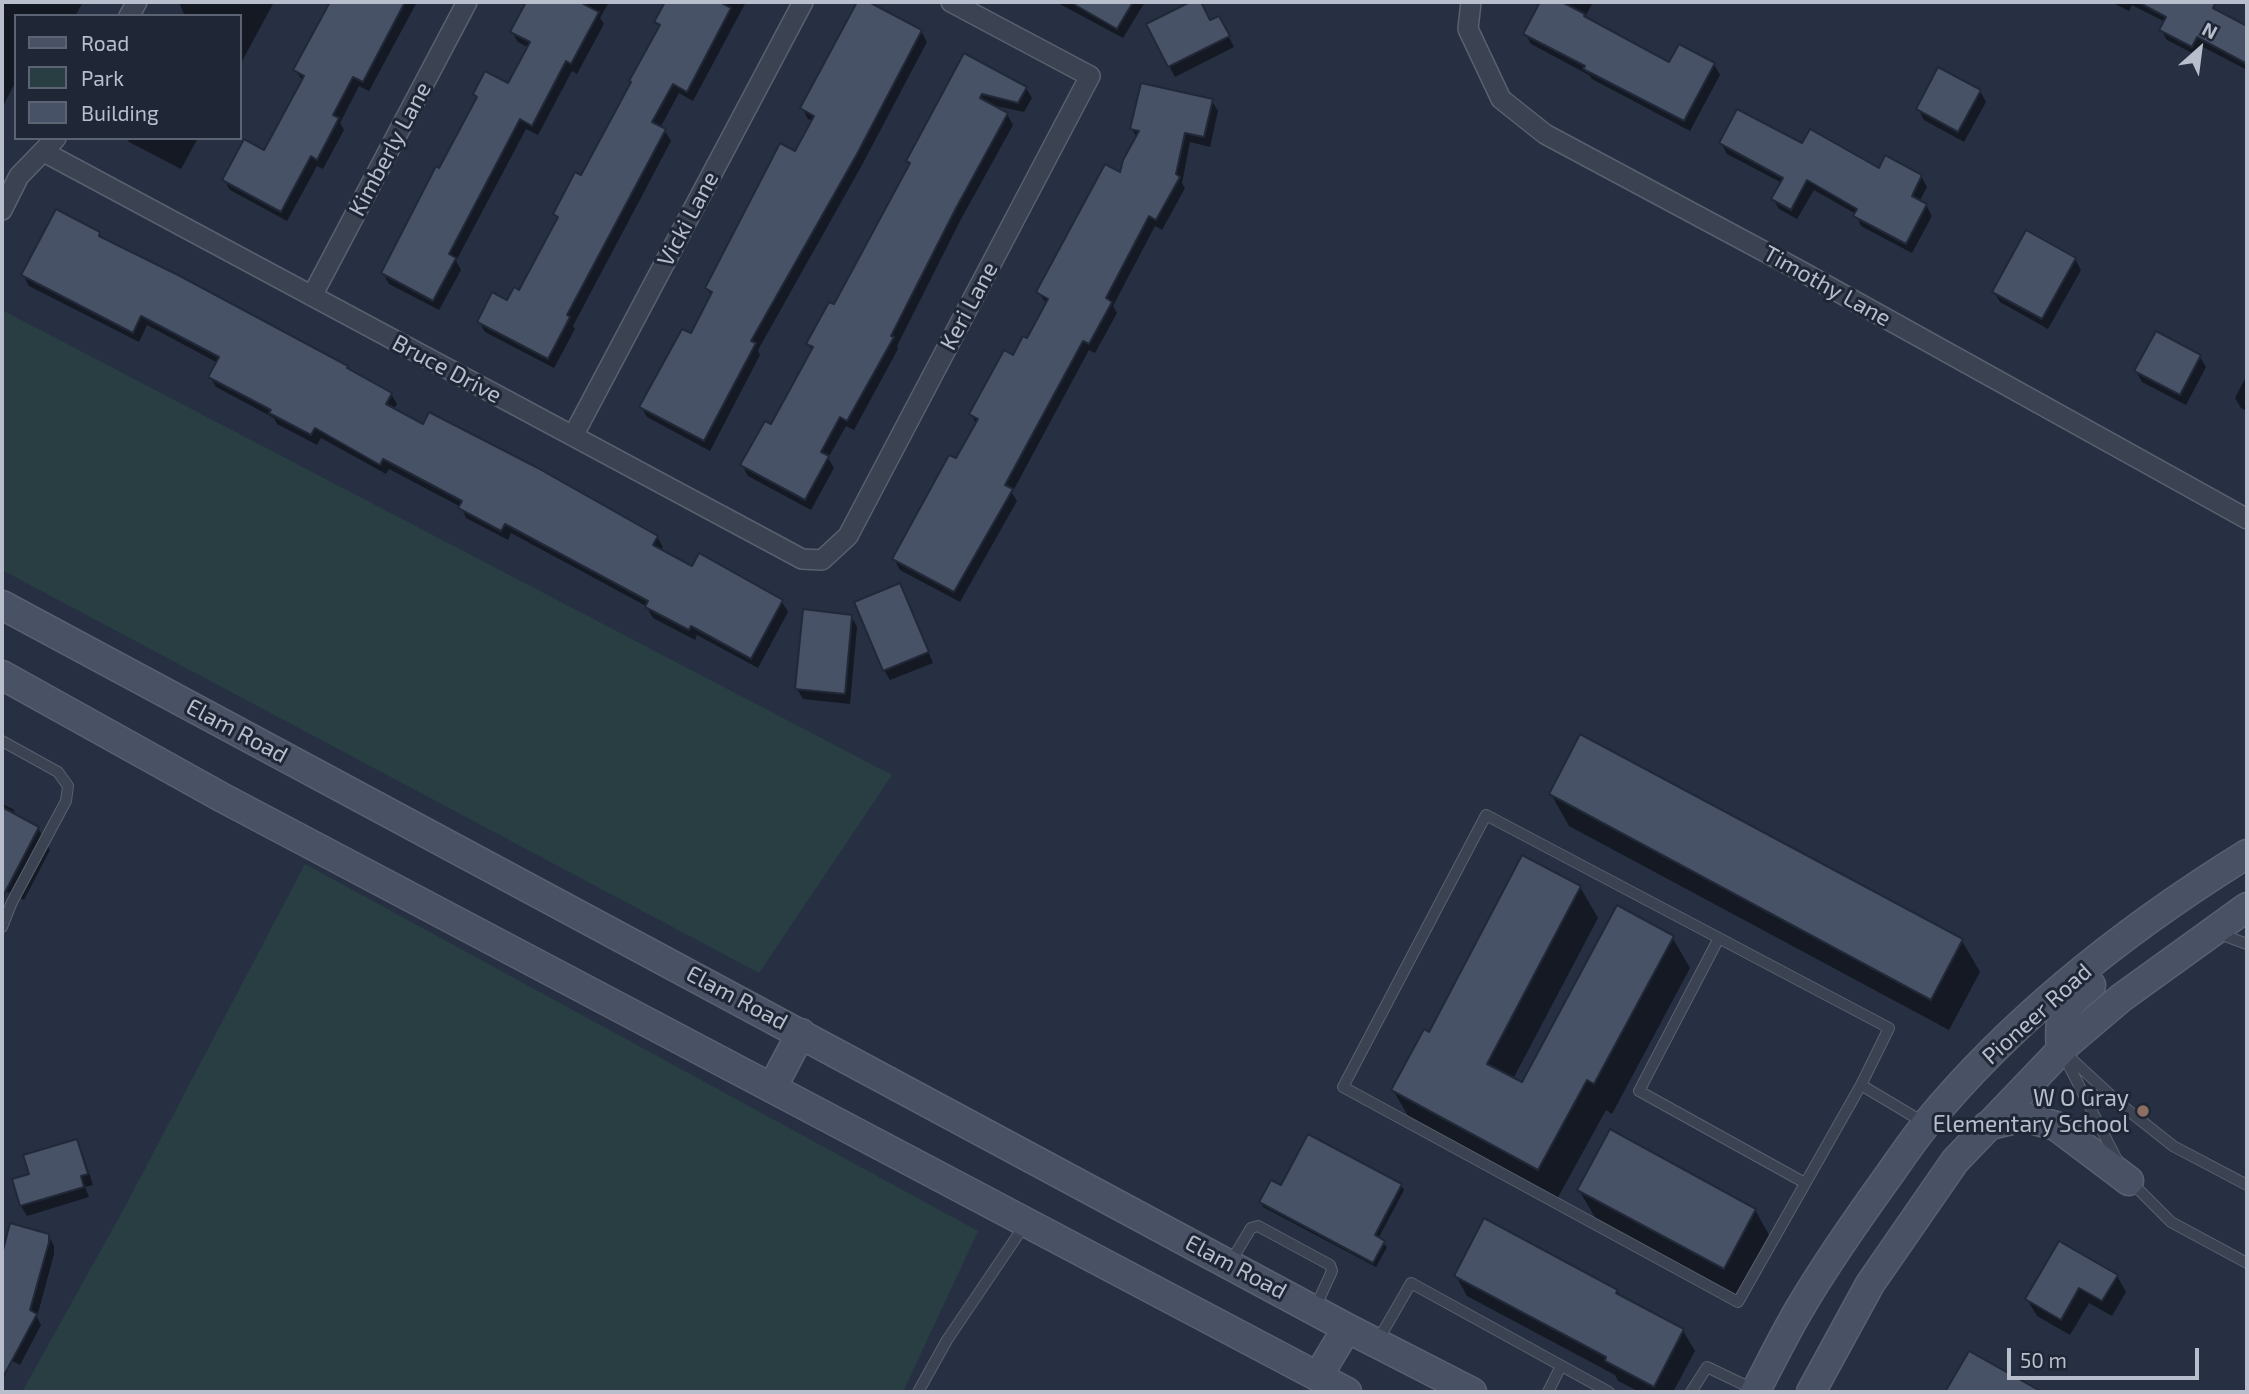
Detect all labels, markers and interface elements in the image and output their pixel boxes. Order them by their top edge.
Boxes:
legend [14,14,242,140]
north arrow [2165,14,2235,84]
text: N [2199,17,2222,43]
text: Road [81,30,129,55]
text: Park [81,65,124,90]
street label: Kimberly Lane [343,77,437,221]
text: Building [81,100,159,125]
street label: Vicki Lane [651,167,725,271]
street label: Timothy Lane [1758,240,1896,332]
street label: Keri Lane [934,257,1004,355]
street label: Bruce Drive [388,329,506,409]
street label: Elam Road [182,693,292,769]
street label: Pioneer Road [1977,958,2097,1070]
street label: Elam Road [682,960,792,1036]
place label: W O Gray Elementary School [1933,1084,2129,1138]
marker: W O Gray Elementary School [2135,1103,2151,1119]
street label: Elam Road [1181,1229,1291,1305]
scale bar [2011,1334,2204,1378]
text: 50 m [2020,1347,2067,1372]

